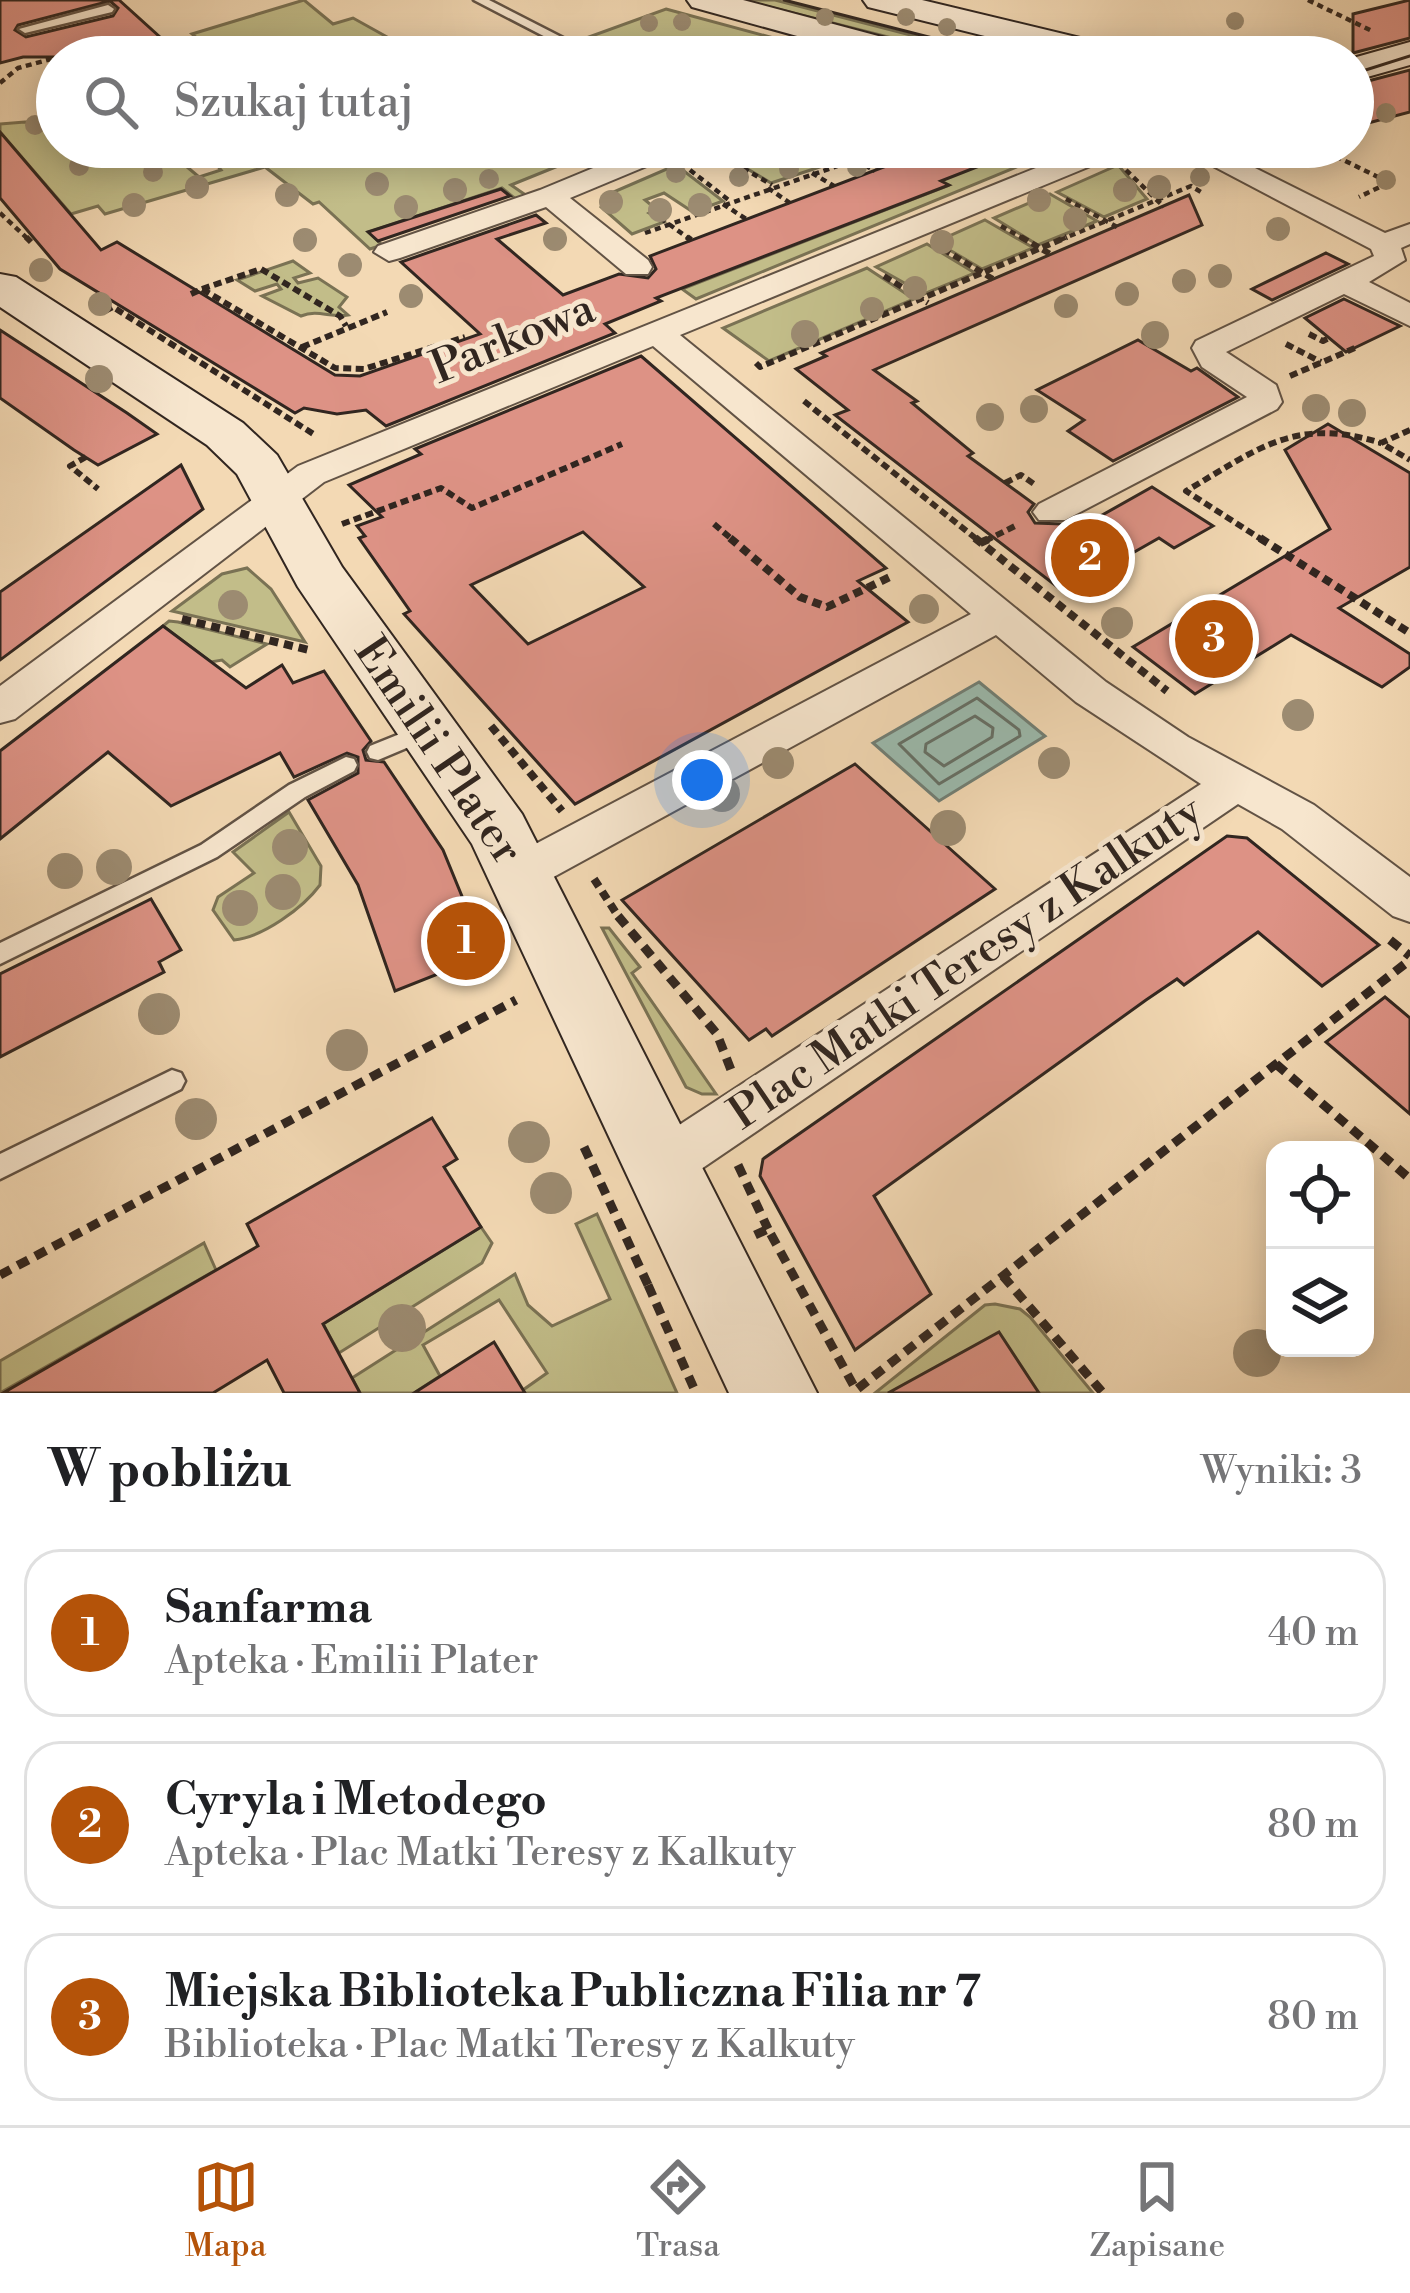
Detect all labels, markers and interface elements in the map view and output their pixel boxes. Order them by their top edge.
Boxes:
search box [36,36,1374,168]
icon: search [78,69,144,135]
text: Szukaj tutaj [174,74,414,131]
street label: Parkowa [423,280,603,398]
pin: 2 [1051,513,1129,603]
pin: 3 [1175,594,1253,684]
street label: Emilii Plater [341,626,535,876]
your location [672,750,732,810]
street label: Plac Matki Teresy z Kalkuty [718,783,1214,1143]
pin: 1 [427,896,505,986]
map controls [1266,1141,1374,1357]
button: locate [1266,1141,1374,1249]
button: layers [1266,1249,1374,1357]
text: W pobliżu [48,1439,291,1503]
text: Wyniki: 3 [1201,1447,1362,1496]
text: Sanfarma [165,1580,372,1637]
text: 1 [81,1609,99,1658]
text: 40 m [1268,1609,1359,1658]
text: Apteka · Emilii Plater [165,1637,539,1686]
text: Cyryla i Metodego [165,1772,547,1829]
text: 2 [78,1801,102,1850]
text: 80 m [1267,1801,1359,1850]
text: Apteka · Plac Matki Teresy z Kalkuty [165,1829,796,1878]
text: Miejska Biblioteka Publiczna Filia nr 7 [165,1964,981,2021]
text: 3 [78,1993,102,2042]
text: 80 m [1267,1993,1359,2042]
text: Biblioteka · Plac Matki Teresy z Kalkuty [165,2021,855,2070]
tab: Mapa [185,2154,266,2267]
tab: Trasa [636,2154,720,2267]
tab: Zapisane [1090,2154,1225,2267]

